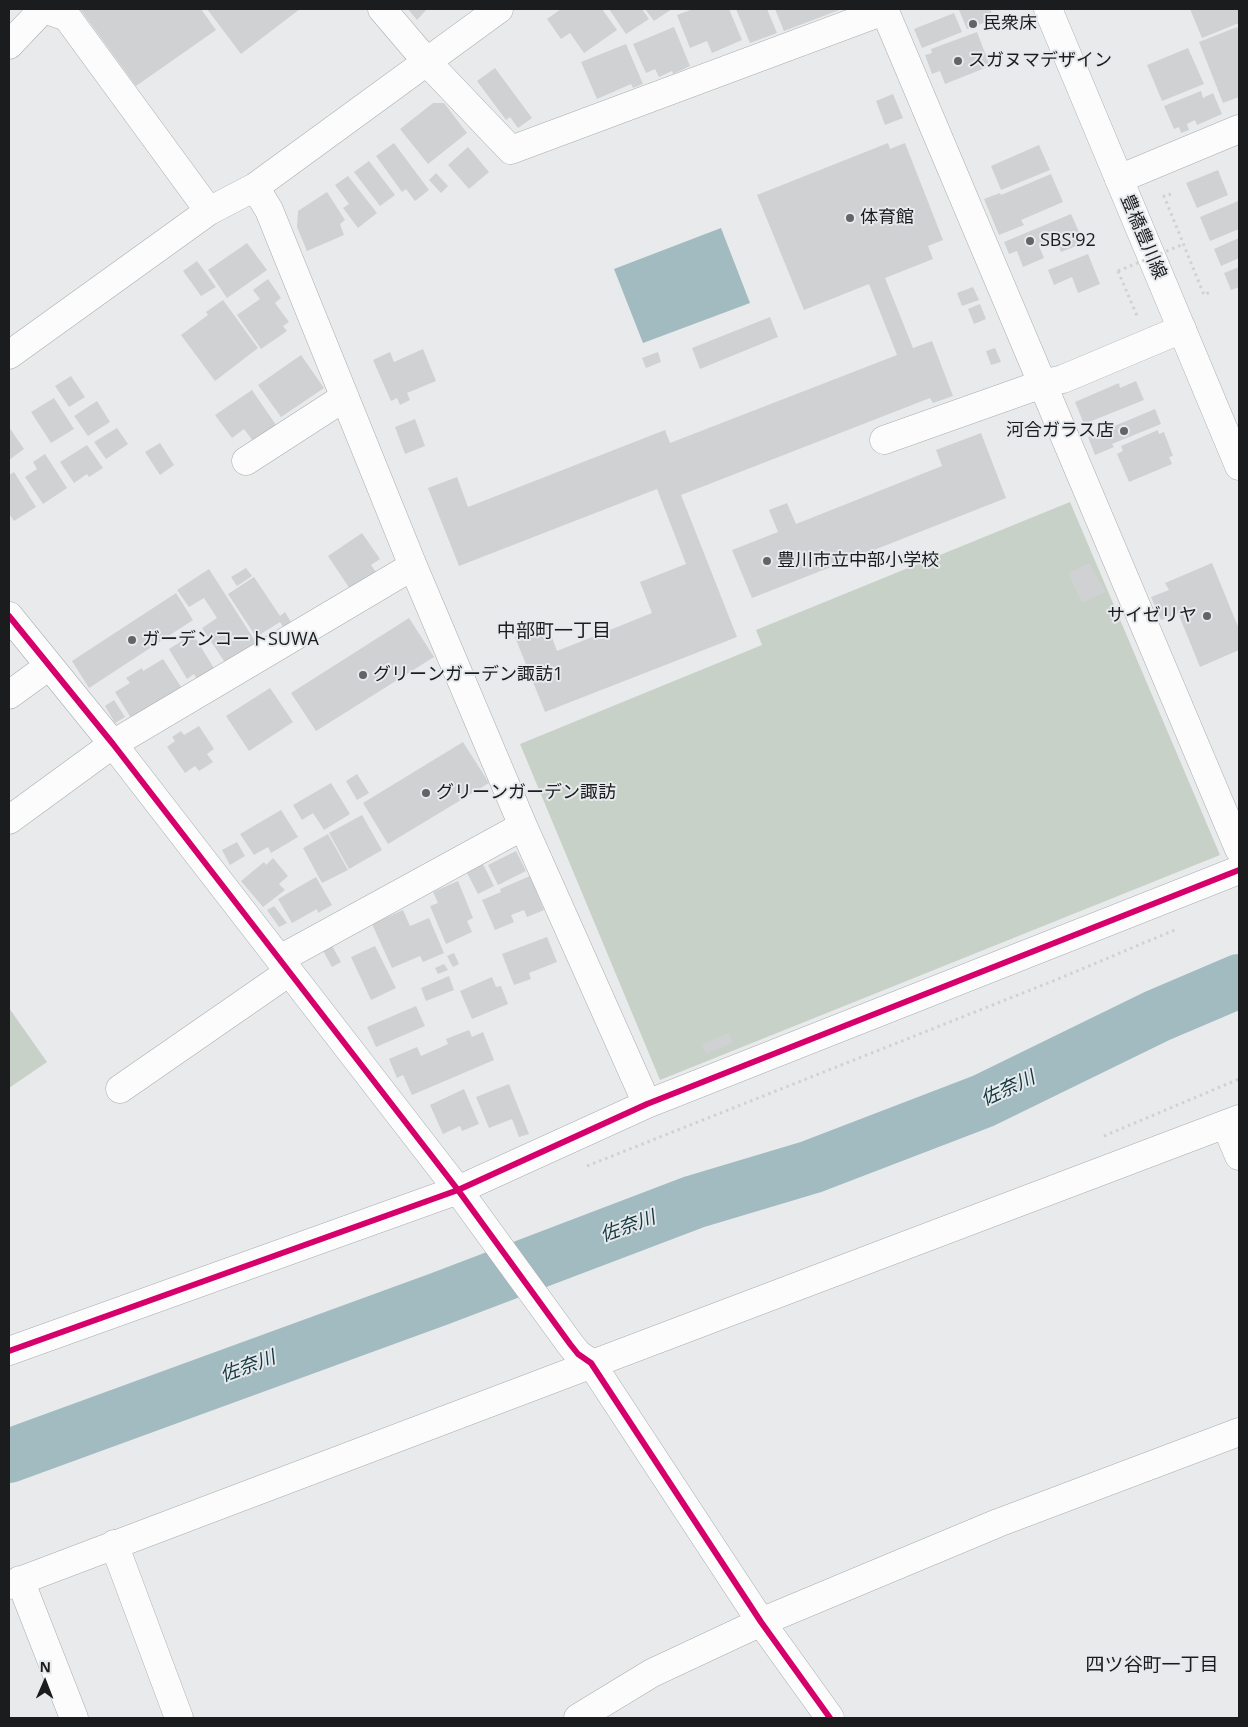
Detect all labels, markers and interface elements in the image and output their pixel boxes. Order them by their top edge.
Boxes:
place label: 民衆床 [983,13,1037,35]
marker: 民衆床 [967,18,979,30]
place label: スガヌマデザイン [968,50,1112,72]
marker: スガヌマデザイン [952,55,964,67]
street label: 豊橋豊川線 [1115,191,1171,283]
place label: 体育館 [860,207,914,229]
marker: 体育館 [844,212,856,224]
place label: SBS'92 [1040,230,1096,252]
marker: SBS'92 [1024,235,1036,247]
place label: 河合ガラス店 [1006,420,1114,442]
marker: 河合ガラス店 [1118,425,1130,437]
place label: 豊川市立中部小学校 [777,550,939,572]
marker: 豊川市立中部小学校 [761,555,773,567]
place label: サイゼリヤ [1107,605,1197,627]
marker: サイゼリヤ [1201,610,1213,622]
district label: 中部町一丁目 [497,621,611,643]
place label: ガーデンコートSUWA [142,629,319,651]
marker: ガーデンコートSUWA [126,634,138,646]
place label: グリーンガーデン諏訪1 [373,664,563,686]
marker: グリーンガーデン諏訪1 [357,669,369,681]
place label: グリーンガーデン諏訪 [436,782,616,804]
marker: グリーンガーデン諏訪 [420,787,432,799]
water label: 佐奈川 [977,1067,1039,1111]
water label: 佐奈川 [597,1207,659,1247]
water label: 佐奈川 [217,1347,279,1387]
district label: 四ツ谷町一丁目 [1086,1655,1218,1677]
north arrow [20,1657,70,1707]
text: N [39,1657,51,1676]

